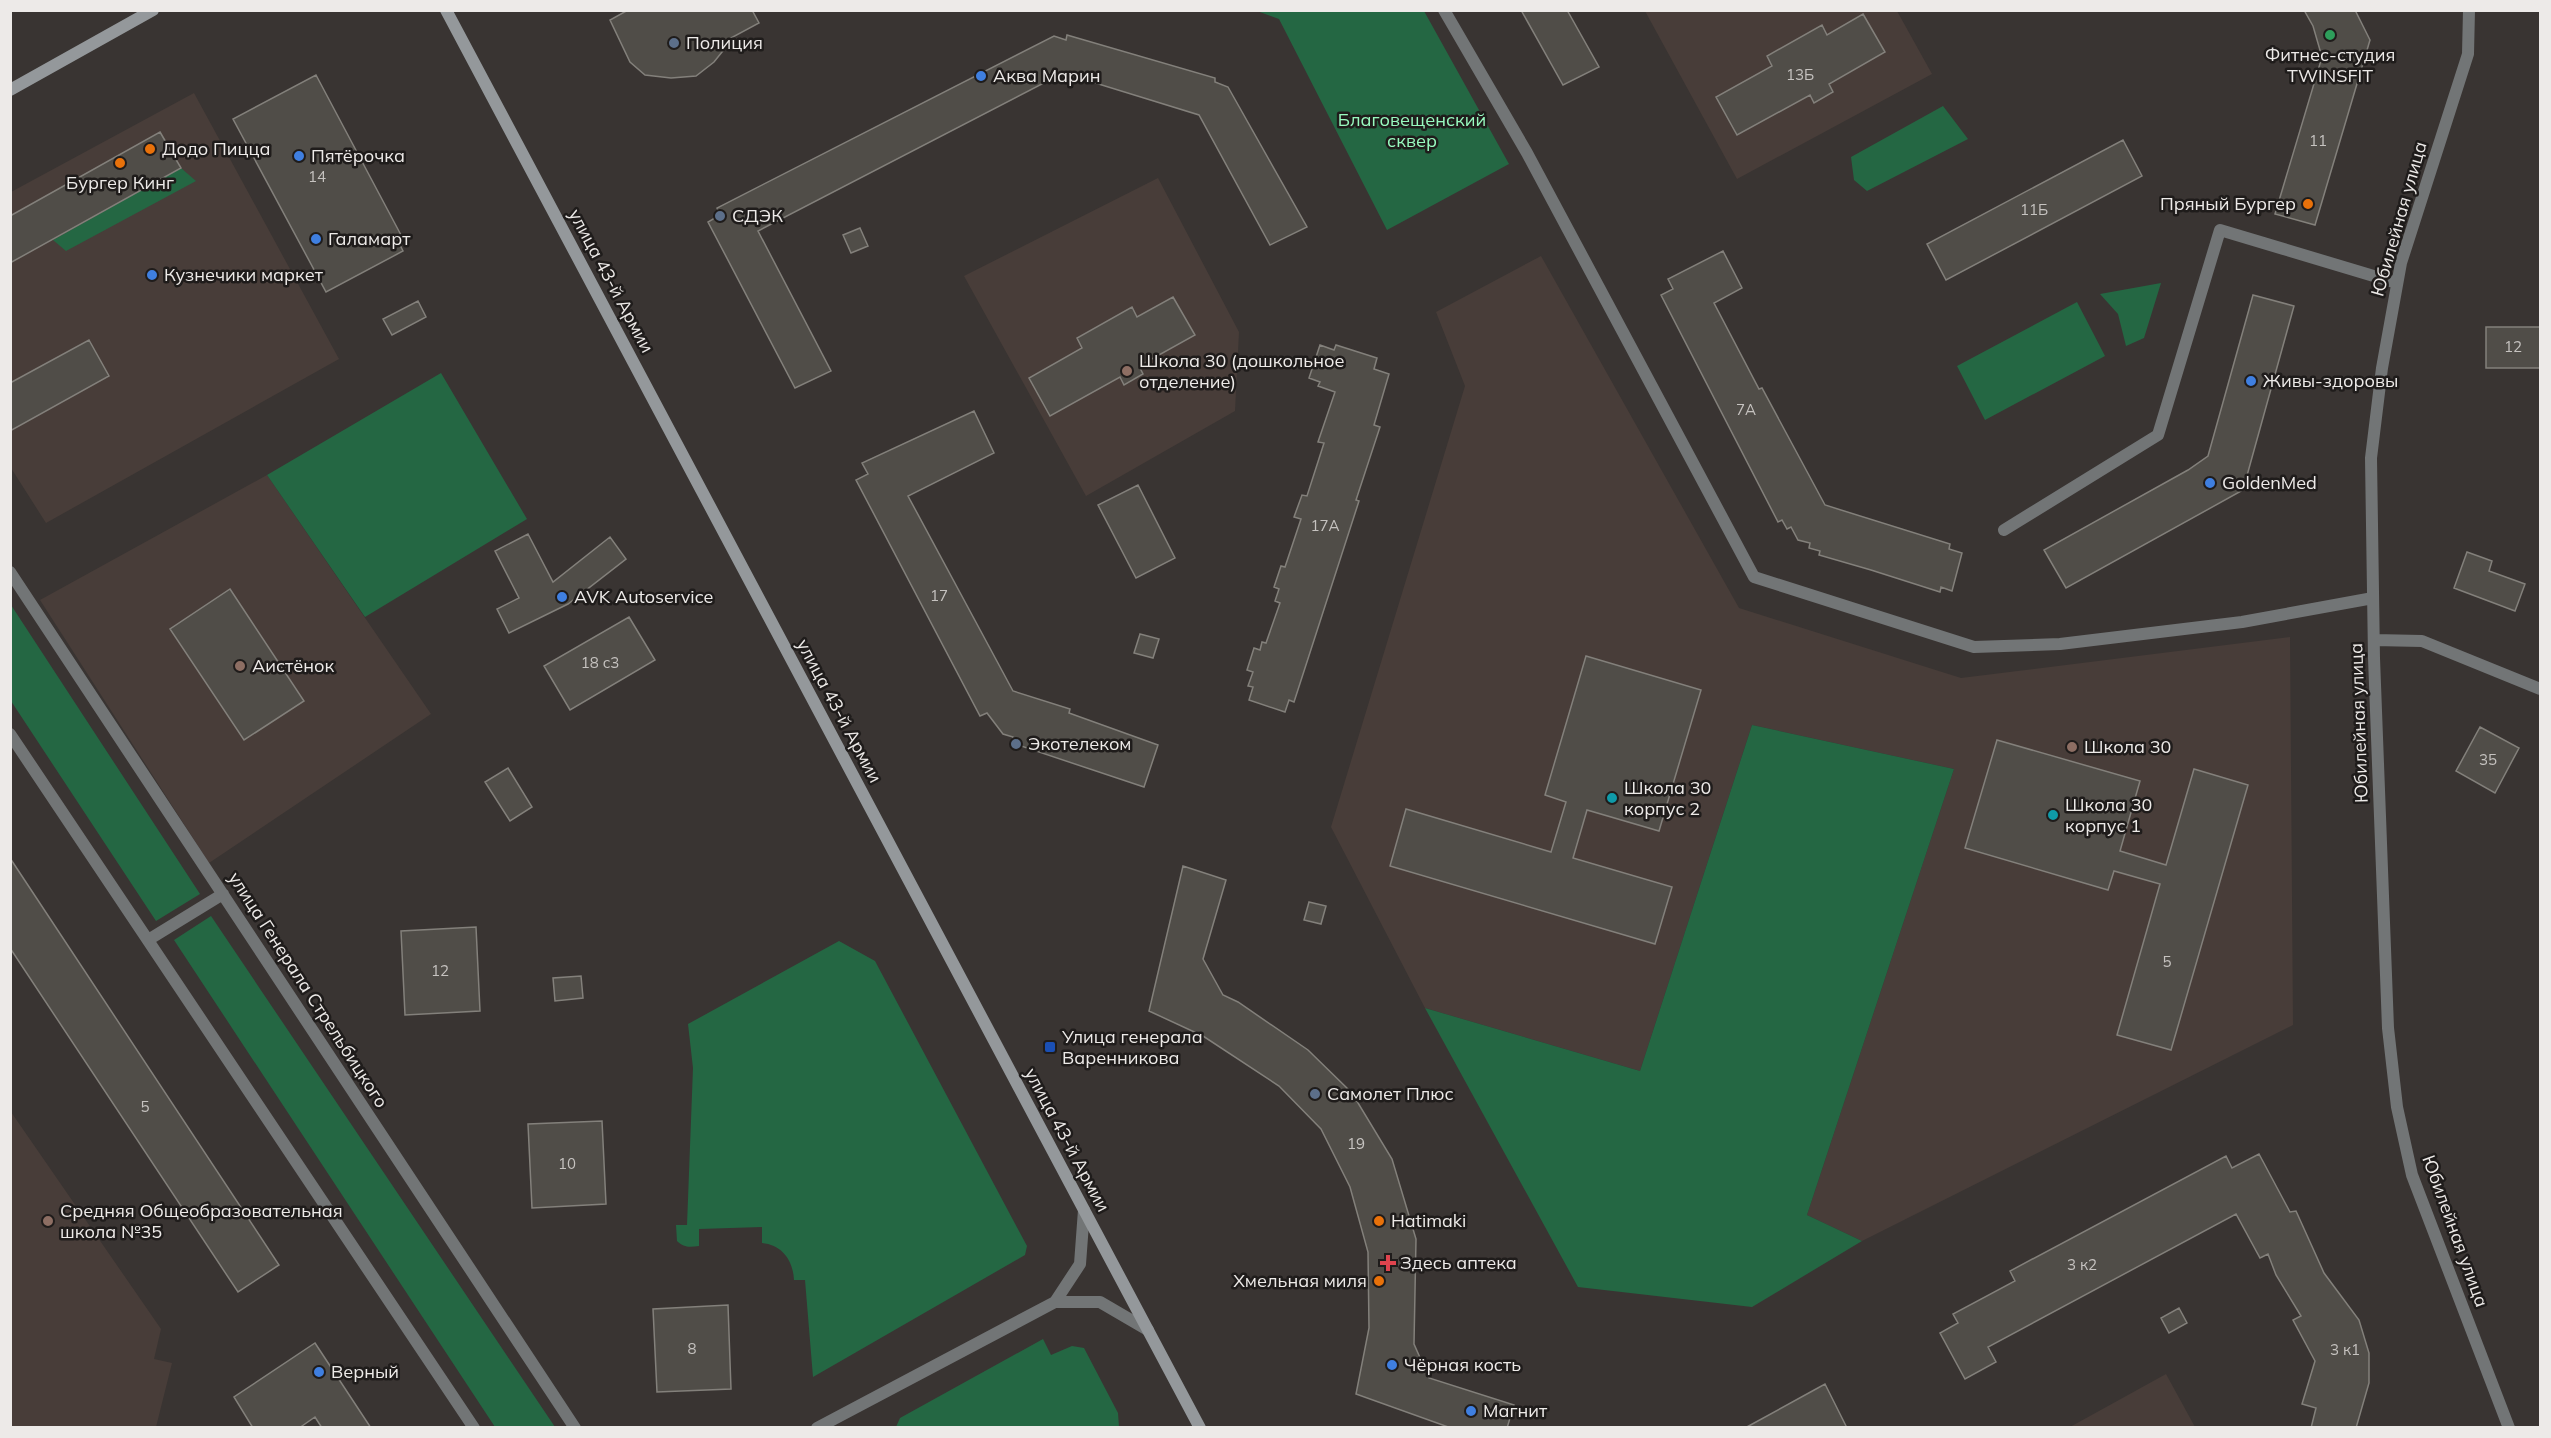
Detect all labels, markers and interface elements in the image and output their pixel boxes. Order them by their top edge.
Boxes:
marker: Фитнес-студия TWINSFIT [2323,28,2337,42]
place label: Полиция [686,31,763,54]
marker: Полиция [667,36,681,50]
place label: Фитнес-студия TWINSFIT [2265,43,2395,87]
place label: Аква Марин [993,64,1101,87]
house number: 13Б [1786,65,1814,84]
marker: Аква Марин [974,69,988,83]
park label: Благовещенский сквер [1338,108,1486,152]
house number: 11 [2309,131,2327,150]
place label: Додо Пицца [162,137,270,160]
street label: Юбилейная улица [2365,139,2432,299]
marker: Додо Пицца [143,142,157,156]
place label: Пятёрочка [311,144,405,167]
marker: Пятёрочка [292,149,306,163]
marker: Бургер Кинг [113,156,127,170]
house number: 14 [308,167,326,186]
place label: Бургер Кинг [66,171,174,194]
place label: Пряный Бургер [2160,192,2296,215]
marker: Пряный Бургер [2301,197,2315,211]
house number: 11Б [2020,200,2048,219]
place label: СДЭК [732,204,783,227]
street label: улица 43-й Армии [564,205,659,357]
marker: СДЭК [713,209,727,223]
place label: Галамарт [328,227,411,250]
marker: Галамарт [309,232,323,246]
place label: Кузнечики маркет [164,263,324,286]
marker: Кузнечики маркет [145,268,159,282]
house number: 12 [2504,337,2522,356]
place label: Школа 30 (дошкольное отделение) [1139,349,1344,393]
marker: Школа 30 (дошкольное отделение) [1120,364,1134,378]
place label: Живы-здоровы [2263,369,2398,392]
marker: Живы-здоровы [2244,374,2258,388]
house number: 7А [1736,400,1756,419]
place label: GoldenMed [2222,471,2317,494]
marker: GoldenMed [2203,476,2217,490]
house number: 17А [1310,516,1340,535]
place label: AVK Autoservice [574,585,713,608]
house number: 17 [930,586,948,605]
marker: AVK Autoservice [555,590,569,604]
street label: улица 43-й Армии [792,635,887,787]
street label: Юбилейная улица [2344,643,2373,803]
house number: 18 с3 [581,653,619,672]
place label: Аистёнок [252,654,334,677]
marker: Аистёнок [233,659,247,673]
place label: Экотелеком [1028,732,1132,755]
place label: Школа 30 [2084,735,2171,758]
marker: Экотелеком [1009,737,1023,751]
marker: Школа 30 [2065,740,2079,754]
house number: 35 [2479,750,2497,769]
place label: Школа 30 корпус 2 [1624,776,1711,820]
marker: Школа 30 корпус 2 [1605,791,1619,805]
place label: Школа 30 корпус 1 [2065,793,2152,837]
marker: Школа 30 корпус 1 [2046,808,2060,822]
street label: улица Генерала Стрельбицкого [223,867,393,1112]
house number: 5 [2162,952,2172,971]
house number: 12 [431,961,449,980]
place label: Улица генерала Варенникова [1061,1025,1203,1069]
marker: Улица генерала Варенникова [1043,1040,1057,1054]
street label: улица 43-й Армии [1020,1064,1115,1216]
place label: Самолет Плюс [1327,1082,1454,1105]
marker: Самолет Плюс [1308,1087,1322,1101]
house number: 5 [140,1097,150,1116]
house number: 19 [1347,1134,1365,1153]
street label: Юбилейная улица [2417,1152,2494,1310]
house number: 10 [558,1154,576,1173]
place label: Средняя Общеобразовательная школа №35 [60,1199,343,1243]
place label: Hatimaki [1391,1209,1466,1232]
marker: Средняя Общеобразовательная школа №35 [41,1214,55,1228]
marker: Hatimaki [1372,1214,1386,1228]
place label: Здесь аптека [1400,1251,1517,1274]
house number: 3 к2 [2067,1255,2097,1274]
marker: Здесь аптека [1381,1256,1395,1270]
place label: Хмельная миля [1233,1269,1367,1292]
marker: Хмельная миля [1372,1274,1386,1288]
house number: 8 [687,1339,697,1358]
house number: 3 к1 [2330,1340,2360,1359]
place label: Чёрная кость [1404,1353,1521,1376]
marker: Чёрная кость [1385,1358,1399,1372]
place label: Верный [331,1360,399,1383]
marker: Верный [312,1365,326,1379]
place label: Магнит [1483,1399,1548,1422]
marker: Магнит [1464,1404,1478,1418]

